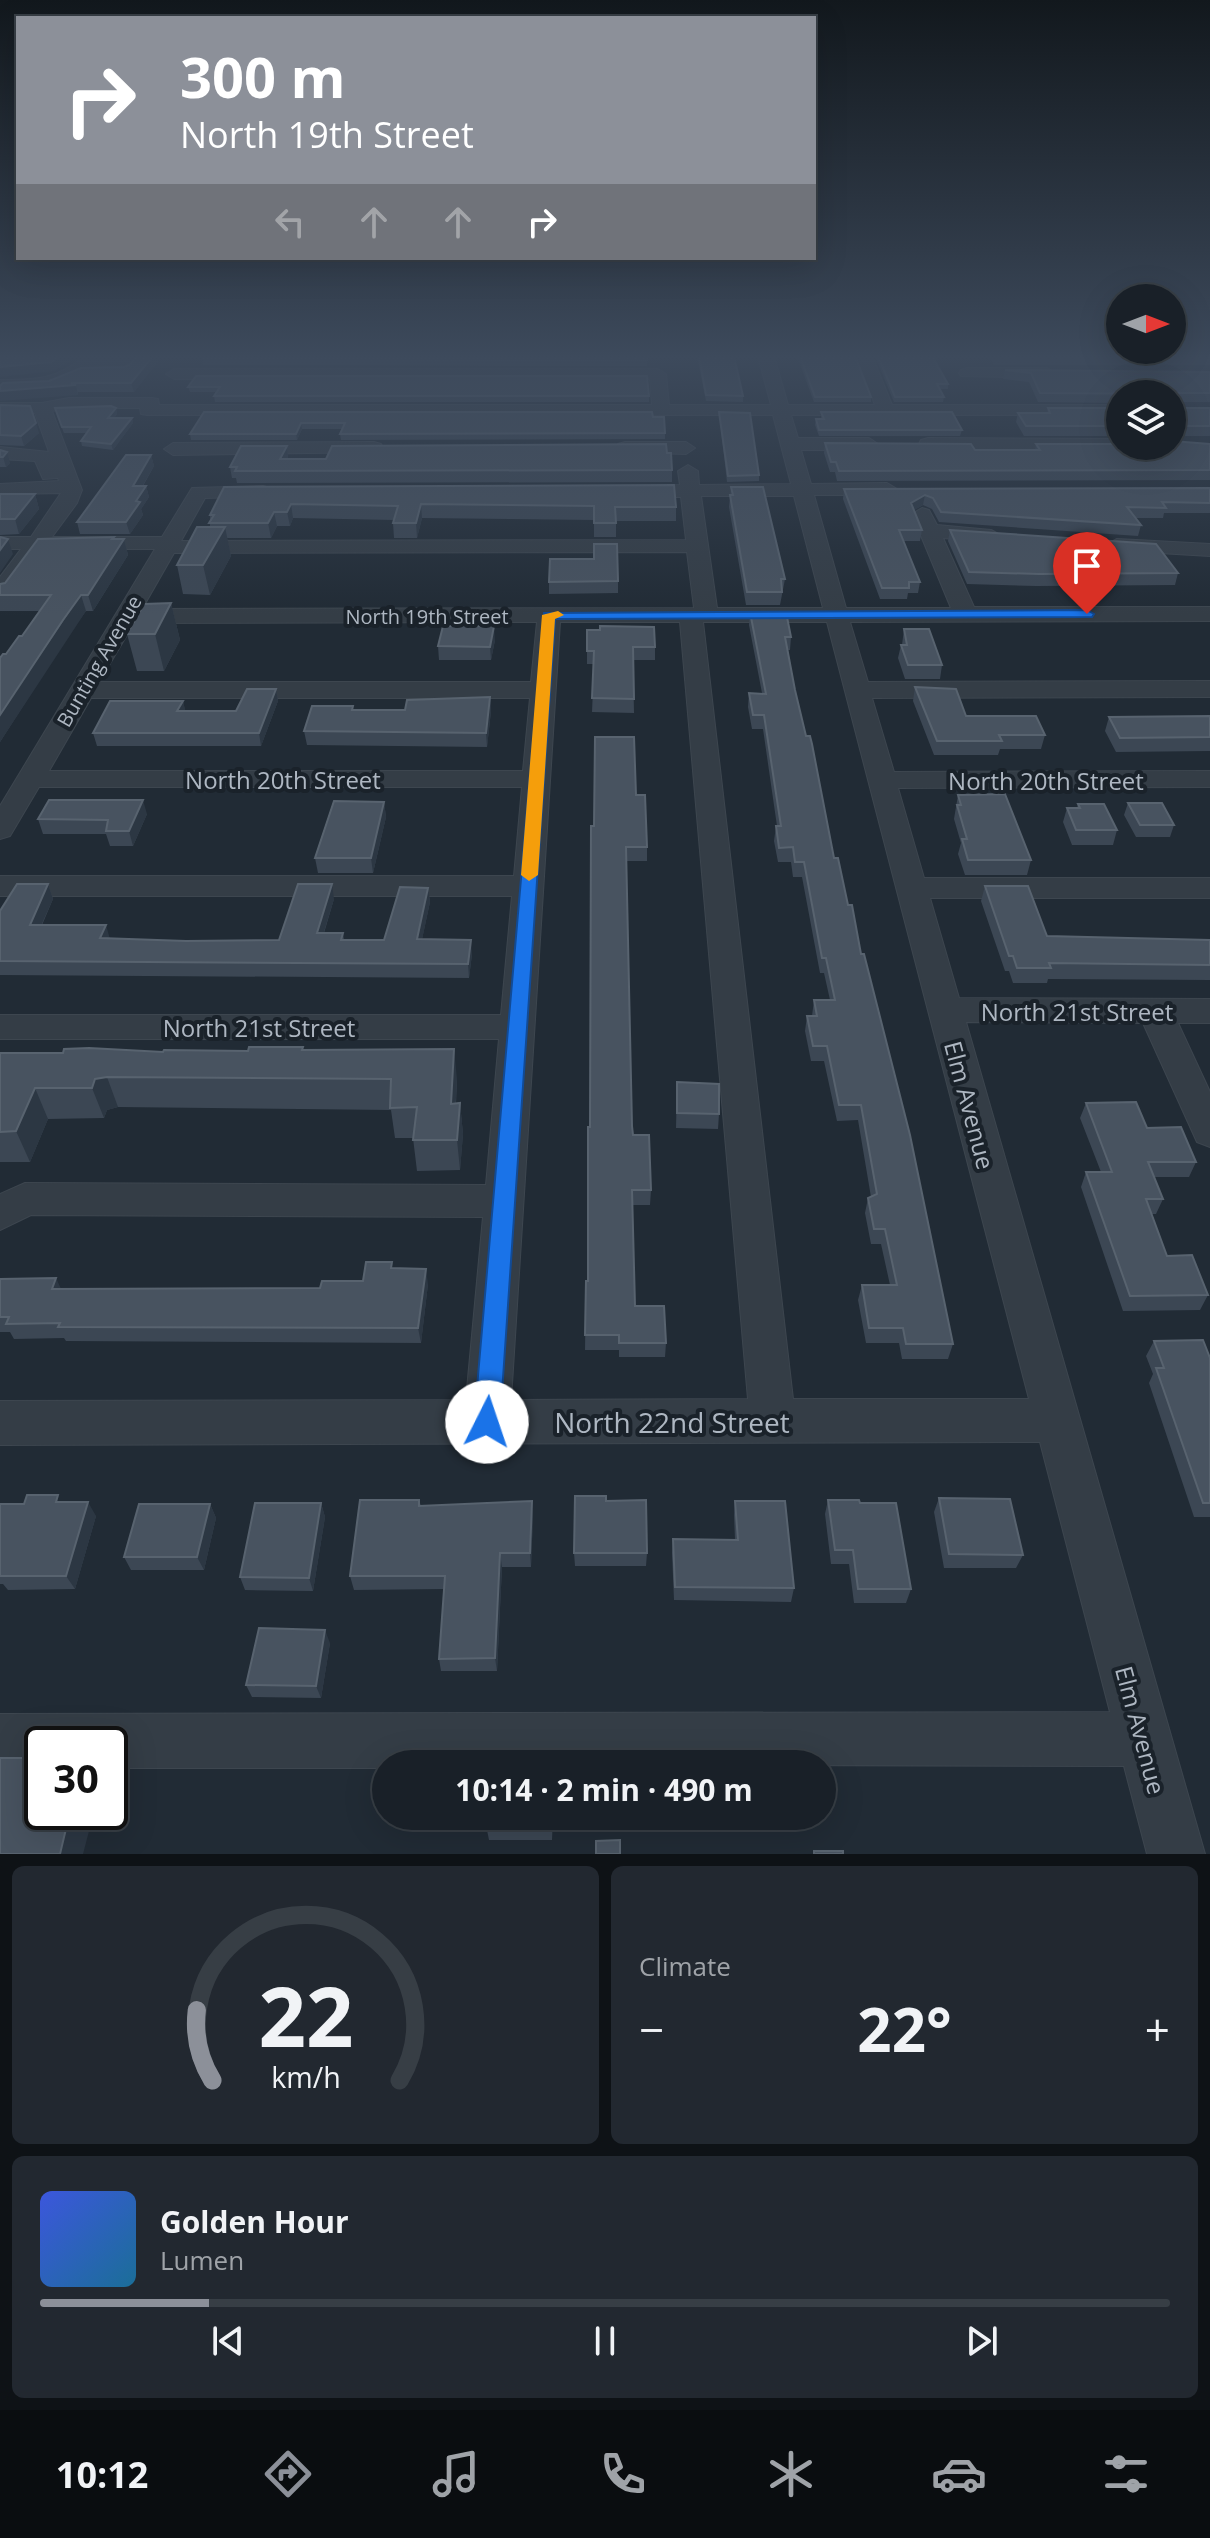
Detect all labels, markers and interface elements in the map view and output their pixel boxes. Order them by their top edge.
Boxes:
text: 300 m [180,38,346,114]
icon: right [48,48,152,152]
text: North 19th Street [180,110,474,159]
icon: left [268,200,312,244]
icon: ahead [352,200,396,244]
icon: ahead [436,200,480,244]
icon: right [520,200,564,244]
north arrow [1106,284,1186,364]
map controls [1106,284,1186,460]
button: layers [1106,380,1186,460]
pin [1053,532,1121,614]
icon: arrive [1065,544,1109,588]
street label: Bunting Avenue [50,590,148,732]
street label: North 19th Street [345,603,509,630]
street label: North 20th Street [185,763,381,796]
street label: North 20th Street [948,764,1144,797]
street label: North 21st Street [981,995,1173,1028]
street label: North 21st Street [163,1011,355,1044]
street label: Elm Avenue [937,1037,1003,1173]
position arrow [445,1380,529,1464]
street label: North 22nd Street [554,1403,790,1441]
street label: Elm Avenue [1108,1662,1174,1798]
speed limit sign: 30 [24,1726,128,1830]
text: 10:14 · 2 min · 490 m [455,1769,753,1810]
text: Climate [639,1948,731,1984]
text: 22 [258,1958,353,2071]
text: 22° [857,1988,952,2070]
text: − [639,1999,664,2059]
text: + [1145,1999,1170,2059]
text: km/h [271,2057,340,2096]
text: Golden Hour [160,2201,349,2242]
text: Lumen [160,2242,244,2278]
icon: previous [206,2319,250,2363]
icon: pause [583,2319,627,2363]
icon: next [960,2319,1004,2363]
icon: directions [260,2446,316,2502]
icon: music [428,2446,484,2502]
icon: phone [595,2446,651,2502]
icon: climate [763,2446,819,2502]
icon: car [931,2446,987,2502]
icon: filters [1098,2446,1154,2502]
text: 10:12 [56,2450,148,2499]

